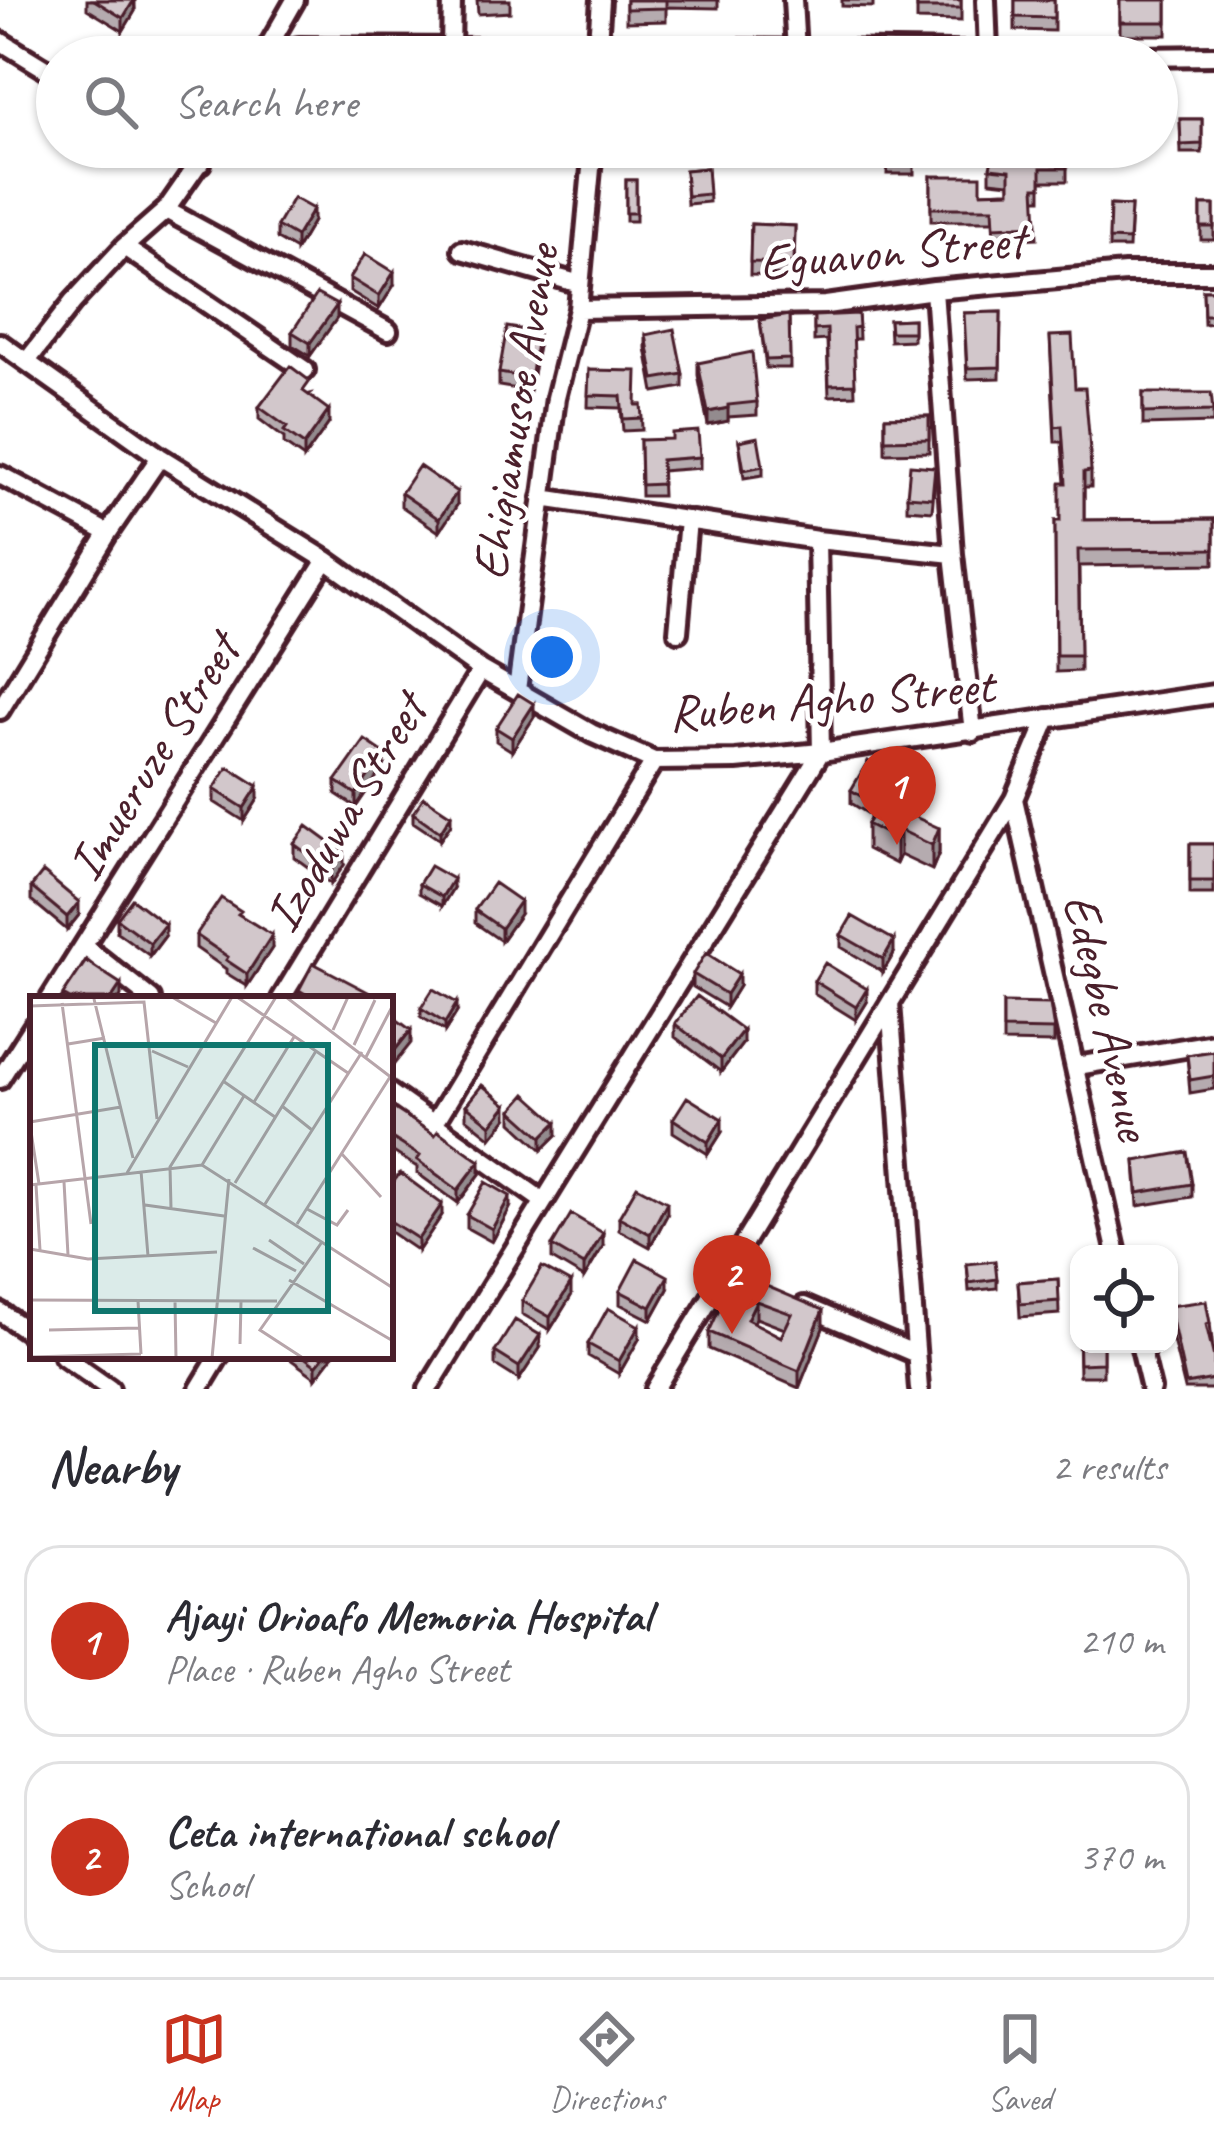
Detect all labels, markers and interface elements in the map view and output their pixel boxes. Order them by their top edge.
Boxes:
search box [36,36,1178,168]
icon: search [78,69,144,135]
text: Search here [174,74,357,131]
street label: Eguavon Street [757,207,1033,294]
street label: Ehigiamusoe Avenue [457,237,574,584]
street label: Imueruze Street [52,617,257,892]
your location [522,627,582,687]
street label: Ruben Agho Street [666,652,1001,745]
street label: Izoduwa Street [249,678,444,943]
pin: 1 [858,746,936,845]
street label: Edegbe Avenue [1049,888,1168,1149]
inset map [30,996,393,1359]
pin: 2 [693,1235,771,1334]
map controls [1070,1245,1178,1353]
button: locate [1070,1245,1178,1353]
text: Nearby [48,1435,176,1499]
text: 2 results [1052,1443,1166,1492]
text: Ajayi Orioafo Memoria Hospital [165,1588,651,1645]
text: 1 [81,1617,99,1666]
text: 210 m [1079,1617,1163,1666]
text: Place · Ruben Agho Street [165,1645,509,1694]
text: Ceta international school [165,1804,552,1861]
text: 2 [81,1833,99,1882]
text: 370 m [1079,1833,1163,1882]
text: School [165,1861,249,1910]
tab: Map [161,2006,227,2120]
tab: Directions [550,2006,664,2120]
tab: Saved [987,2006,1053,2120]

